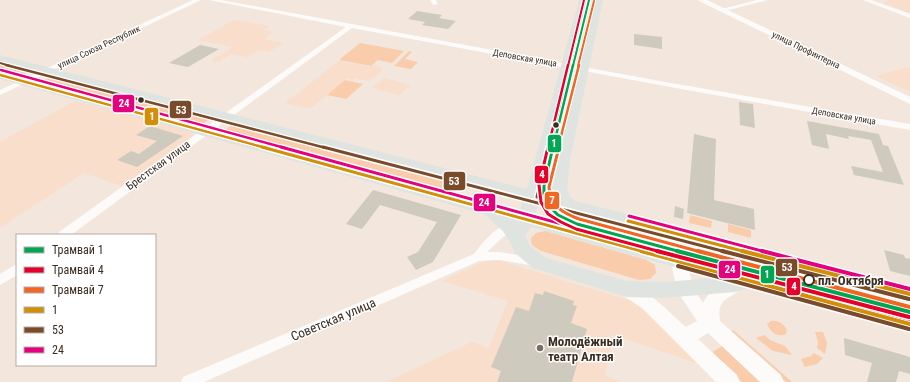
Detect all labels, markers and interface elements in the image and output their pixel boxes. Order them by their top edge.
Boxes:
street label: улица Союза Республик [56,23,142,70]
street label: улица Профинтерна [770,29,842,71]
street label: Деповская улица [492,47,558,69]
line badge: 24 [112,94,135,113]
unlabelled marker [136,95,146,105]
text: 24 [118,97,130,110]
line badge: 53 [169,100,192,119]
text: 53 [175,104,187,117]
street label: Деповская улица [811,105,877,127]
line badge: 1 [144,107,159,126]
text: 1 [149,110,155,123]
unlabelled marker [551,120,561,130]
line badge: 1 [547,134,562,153]
text: 1 [551,137,557,150]
street label: Брестская улица [124,138,193,193]
line badge: 4 [534,165,549,184]
text: 4 [539,168,545,181]
line badge: 53 [443,171,466,191]
text: 53 [448,175,460,188]
line badge: 7 [544,191,560,210]
line badge: 24 [473,193,496,212]
text: 7 [549,194,555,207]
text: 24 [478,196,490,209]
legend [16,234,156,366]
text: Трамвай 1 [52,243,104,257]
line badge: 53 [775,258,798,277]
line badge: 24 [718,260,741,279]
text: 53 [781,261,793,274]
text: Трамвай 4 [52,263,104,277]
text: 24 [724,263,736,276]
line badge: 1 [760,265,775,284]
text: 1 [764,268,770,281]
place label: пл. Октября [818,273,884,288]
marker: пл. Октября [803,274,815,286]
line badge: 4 [786,277,801,296]
text: 4 [791,280,797,293]
text: Трамвай 7 [52,283,104,297]
street label: Советская улица [289,295,378,344]
text: 1 [52,303,58,317]
text: 53 [52,323,64,337]
place label: Молодёжный театр Алтая [548,334,623,364]
text: 24 [52,343,64,357]
marker: Молодёжный театр Алтая [535,343,545,353]

